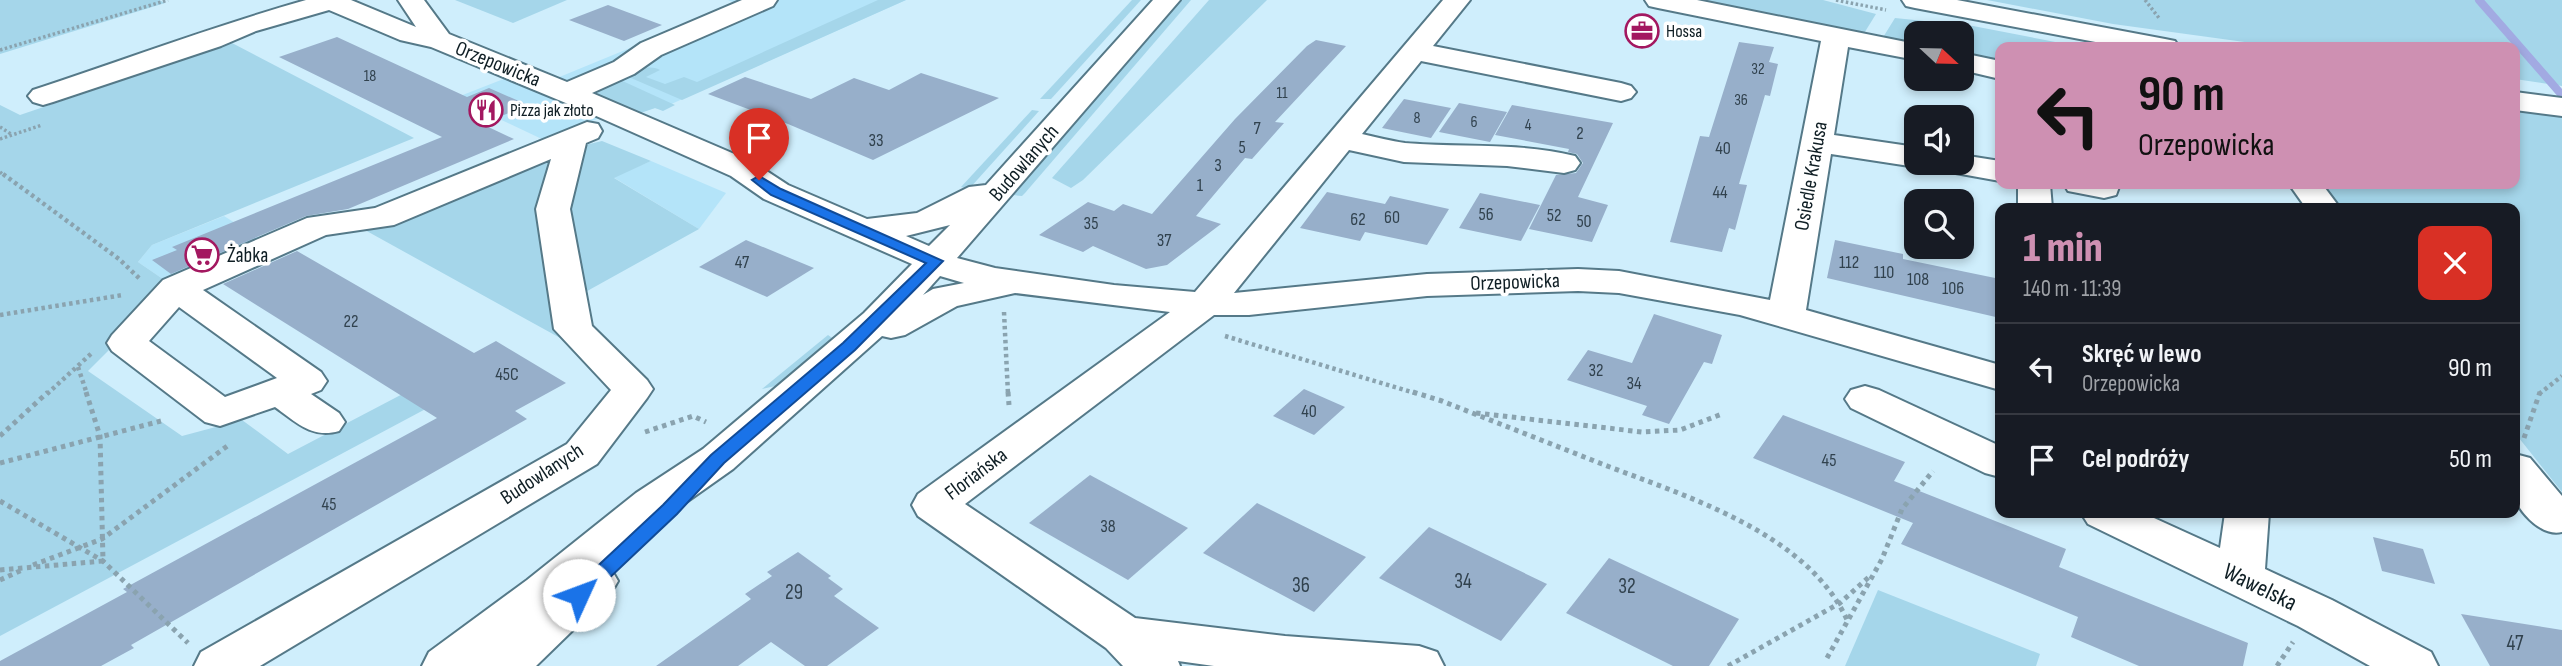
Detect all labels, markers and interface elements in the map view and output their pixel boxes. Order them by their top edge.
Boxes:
office icon: Hossa [1623,12,1661,50]
place label: Hossa [1666,21,1702,42]
north arrow [1904,21,1974,91]
map controls [1904,21,1974,259]
street label: Orzepowicka [452,36,544,92]
house number: 32 [1751,60,1765,79]
text: 90 m [2138,66,2225,125]
house number: 18 [364,67,376,86]
icon: left [2023,70,2114,161]
house number: 11 [1276,84,1288,103]
restaurant icon: Pizza jak złoto [467,91,505,129]
house number: 36 [1734,91,1748,110]
place label: Pizza jak złoto [510,100,594,121]
button: sound [1904,105,1974,175]
pin [729,108,789,180]
house number: 8 [1413,109,1421,128]
house number: 6 [1470,113,1478,132]
house number: 4 [1525,116,1532,135]
house number: 7 [1253,118,1261,139]
icon: arrive [740,119,778,157]
street label: Budowlanych [984,119,1064,207]
street label: Osiedle Krakusa [1789,120,1833,232]
house number: 2 [1576,123,1584,144]
text: Orzepowicka [2138,126,2275,165]
house number: 33 [868,130,884,151]
house number: 5 [1238,137,1246,158]
house number: 40 [1715,138,1731,159]
house number: 3 [1214,155,1222,176]
house number: 1 [1197,175,1204,196]
house number: 44 [1712,182,1728,203]
button: search [1904,189,1974,259]
house number: 56 [1478,204,1494,225]
house number: 52 [1547,205,1561,226]
house number: 60 [1384,207,1400,228]
house number: 62 [1350,209,1366,230]
house number: 50 [1576,211,1592,232]
house number: 35 [1084,213,1098,234]
text: 1 min [2023,223,2103,274]
button: close [2418,226,2492,300]
house number: 37 [1157,230,1172,251]
supermarket icon: Żabka [183,236,221,274]
place label: Żabka [227,243,268,268]
house number: 47 [735,252,750,273]
house number: 112 [1839,252,1859,273]
house number: 110 [1874,262,1894,283]
street label: Orzepowicka [1470,268,1560,296]
house number: 108 [1907,269,1929,290]
text: 140 m · 11:39 [2023,275,2122,303]
house number: 106 [1942,278,1964,299]
house number: 22 [344,311,358,332]
text: Skręć w lewo [2082,339,2202,370]
icon: left [2023,350,2061,388]
text: 90 m [2448,353,2492,384]
house number: 32 [1589,360,1603,381]
house number: 45C [495,364,519,385]
text: Orzepowicka [2082,370,2180,398]
house number: 34 [1626,373,1642,394]
house number: 40 [1301,401,1317,422]
street label: Budowlanych [496,438,588,510]
icon: arrive [2023,441,2061,479]
street label: Floriańska [940,443,1012,505]
text: Cel podróży [2082,444,2189,475]
text: 50 m [2449,444,2492,475]
house number: 45 [1822,450,1836,471]
house number: 45 [322,494,336,515]
house number: 38 [1100,516,1116,537]
street label: Wawelska [2218,557,2302,617]
position arrow [542,558,616,632]
house number: 34 [1454,569,1472,594]
house number: 36 [1292,573,1310,598]
house number: 32 [1618,574,1636,599]
house number: 29 [785,580,803,605]
house number: 47 [2506,631,2524,656]

